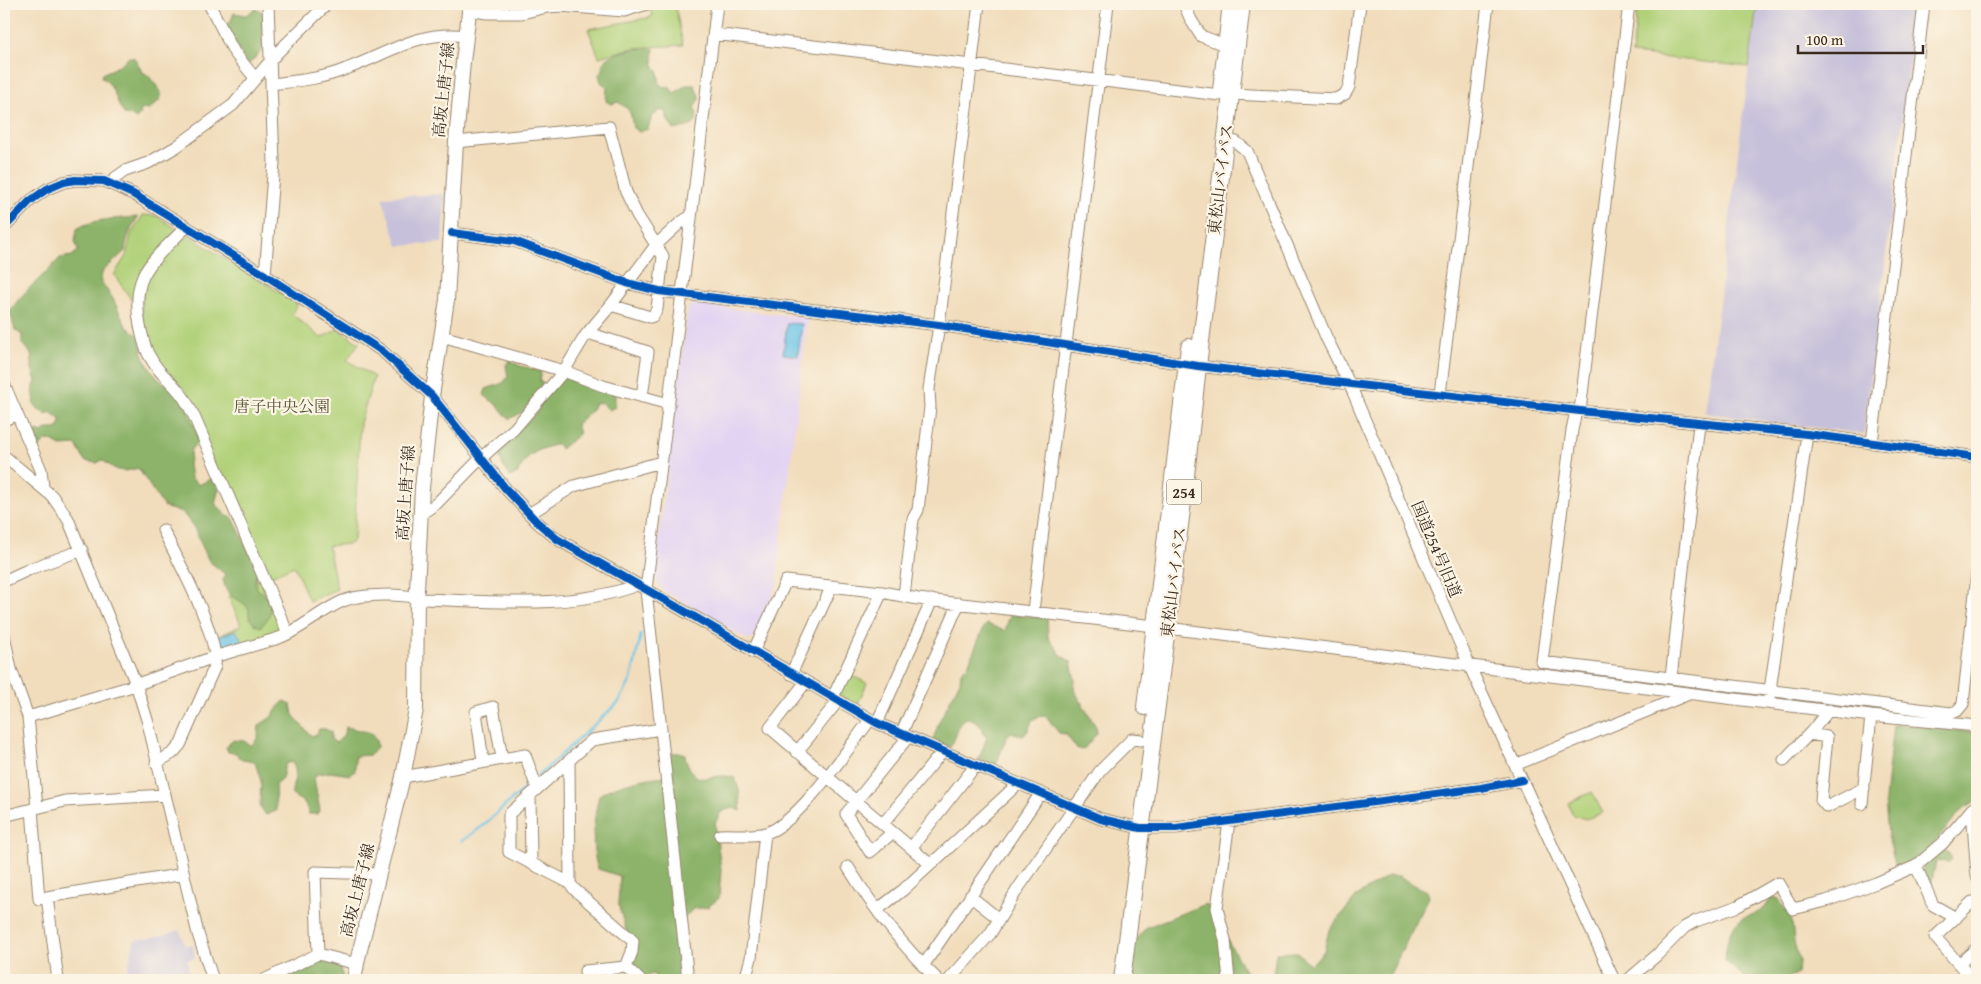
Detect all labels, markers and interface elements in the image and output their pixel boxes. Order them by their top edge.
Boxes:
scale bar [1798,22,1924,54]
text: 100 m [1806,29,1844,50]
street label: 高坂上唐子線 [426,41,460,139]
street label: 東松山バイパス [1201,122,1239,236]
park label: 唐子中央公園 [234,394,330,418]
street label: 高坂上唐子線 [390,444,420,542]
road number: 254 [1166,480,1202,504]
street label: 国道254号旧道 [1406,497,1468,601]
street label: 東松山バイパス [1154,525,1192,639]
street label: 高坂上唐子線 [334,841,380,939]

